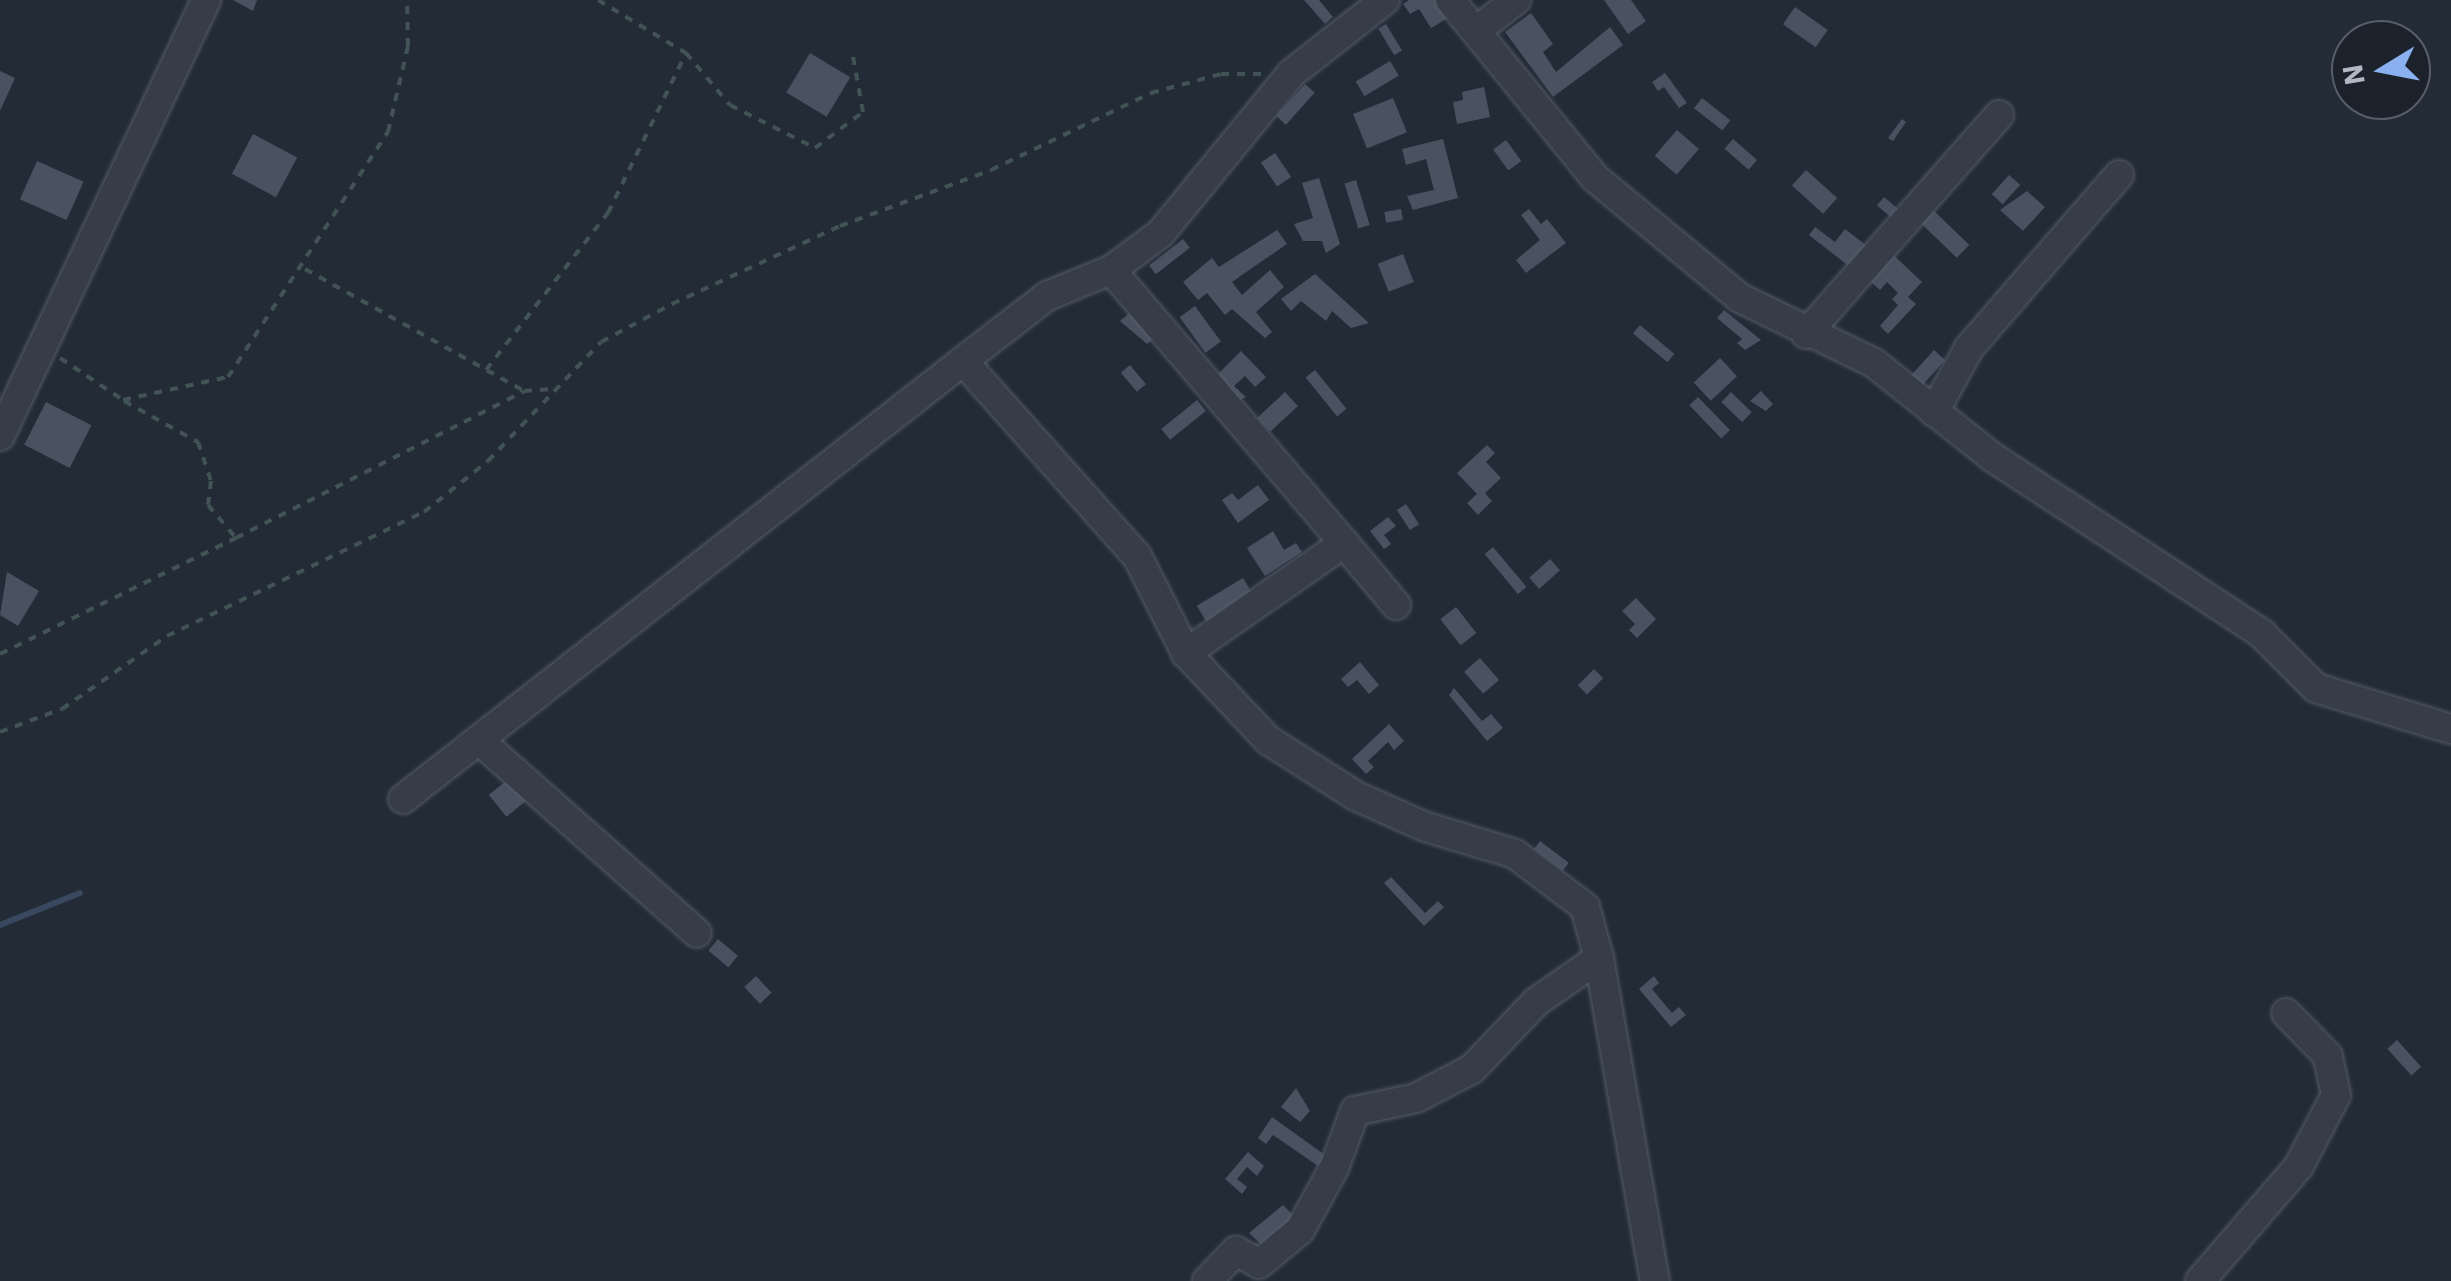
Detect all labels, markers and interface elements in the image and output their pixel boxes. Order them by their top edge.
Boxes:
north arrow [2331,20,2431,120]
text: N [2333,62,2373,88]

